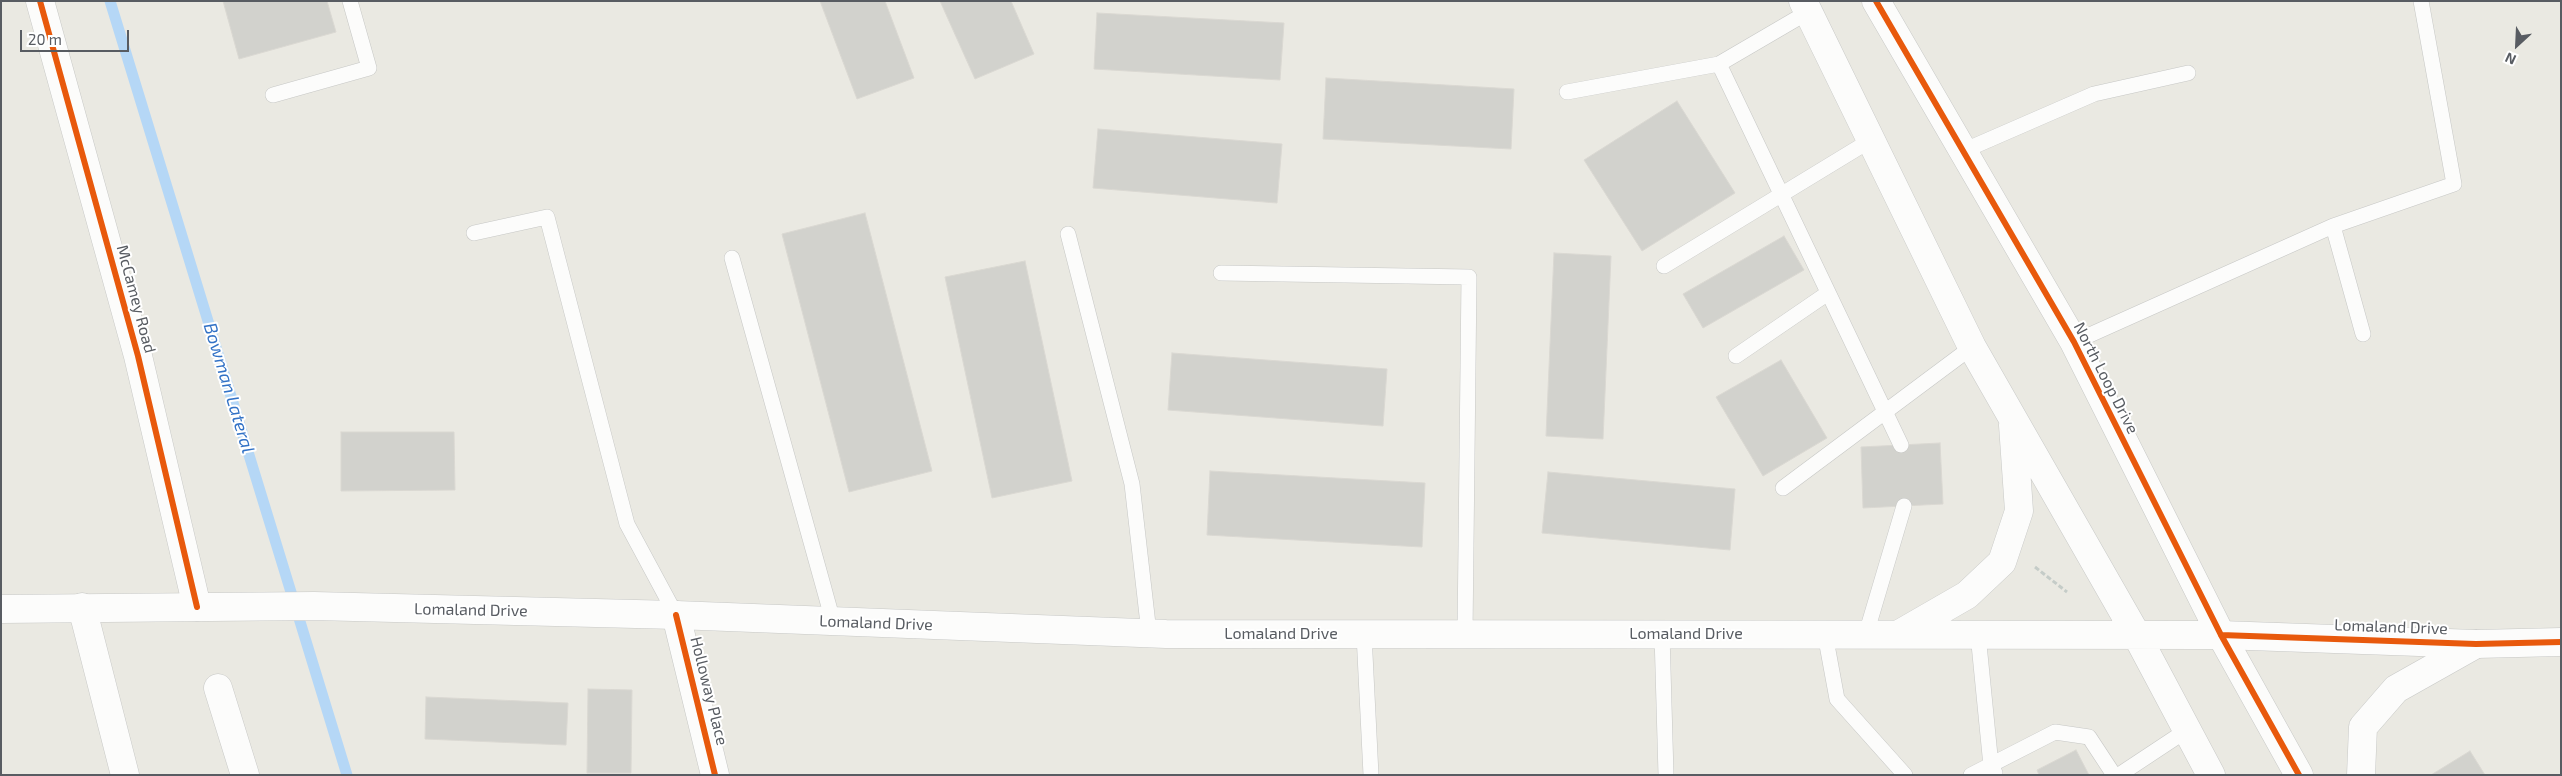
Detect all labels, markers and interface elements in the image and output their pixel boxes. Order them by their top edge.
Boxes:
scale bar [22,20,131,52]
north arrow [2492,20,2542,70]
text: 20 m [28,30,62,48]
text: N [2502,49,2519,69]
street label: McCamey Road [112,243,160,355]
street label: North Loop Drive [2070,319,2142,437]
water label: Bowman Lateral [199,320,259,456]
street label: Lomaland Drive [414,599,528,621]
street label: Lomaland Drive [819,611,933,635]
street label: Lomaland Drive [2334,615,2448,639]
street label: Lomaland Drive [1224,624,1338,644]
street label: Lomaland Drive [1629,624,1743,644]
street label: Holloway Place [686,635,732,747]

